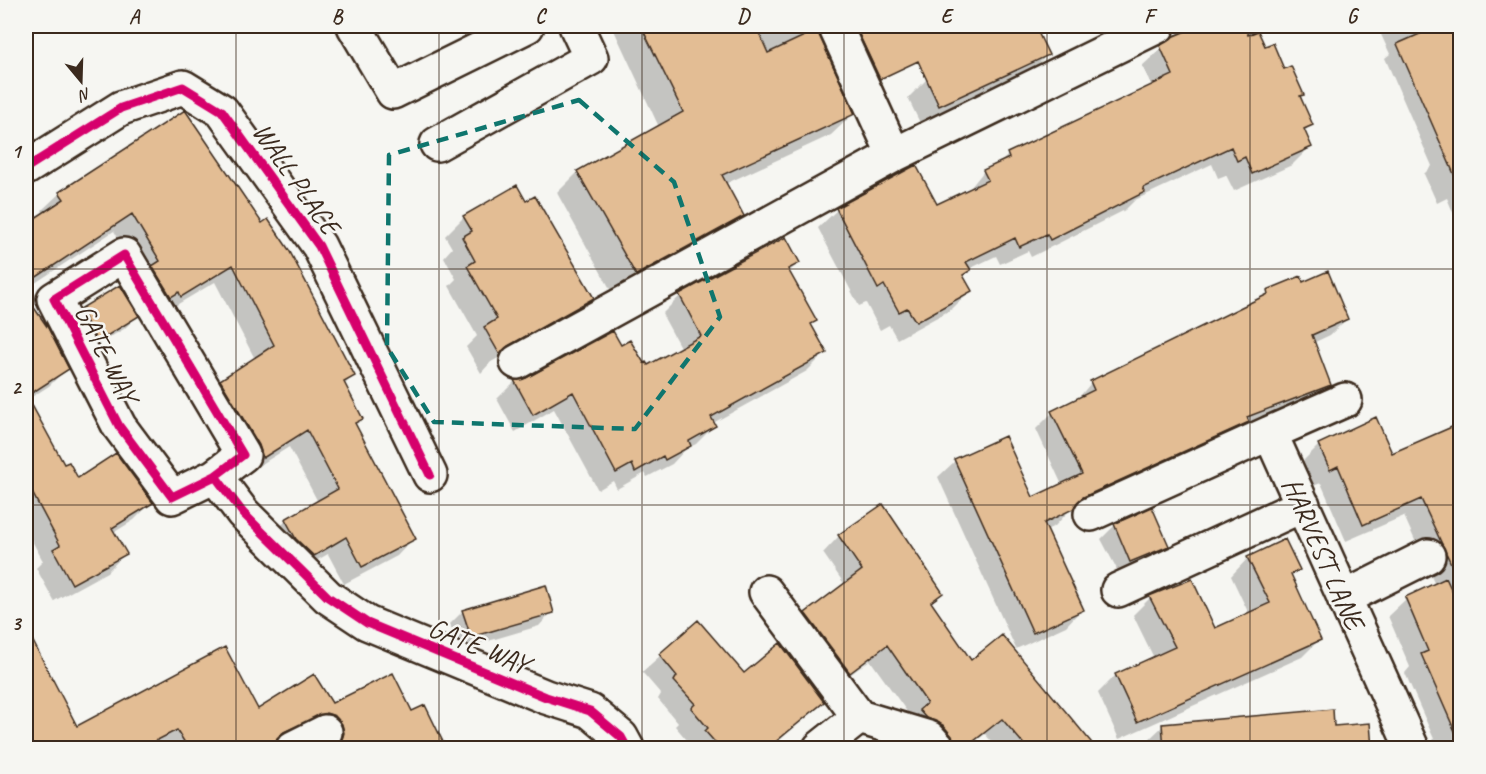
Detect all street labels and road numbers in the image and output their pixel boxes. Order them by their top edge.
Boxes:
street label: WALL PLACE [245,115,350,244]
street label: GATE WAY [67,298,149,413]
street label: HARVEST LANE [1275,472,1374,637]
street label: GATE WAY [423,610,540,684]

